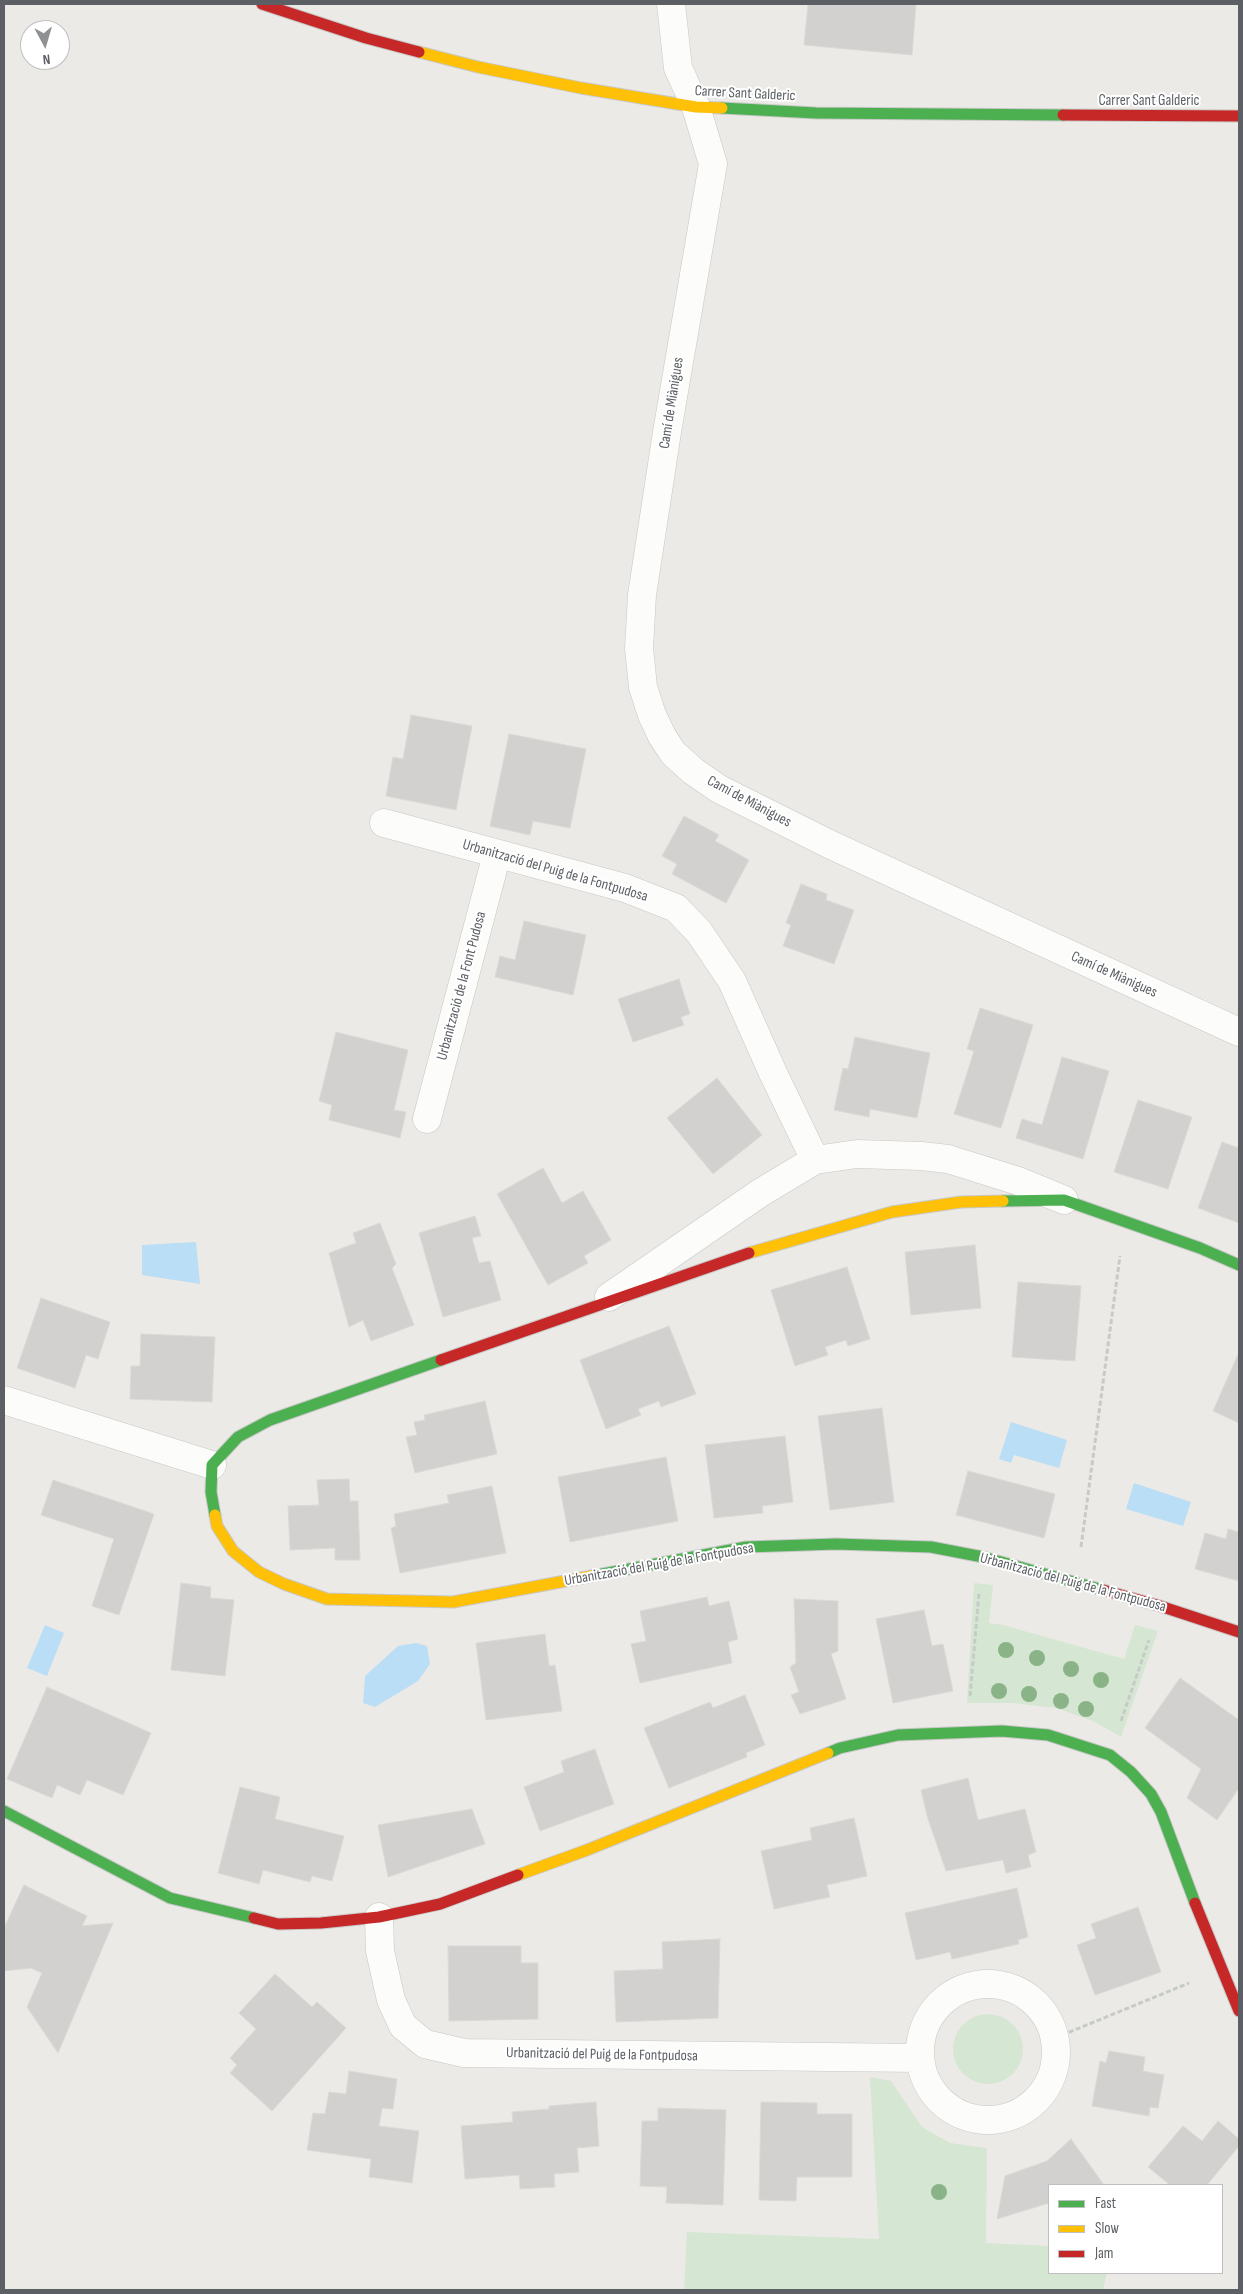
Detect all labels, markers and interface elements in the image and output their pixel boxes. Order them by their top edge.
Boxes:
north arrow [20,20,70,70]
text: N [42,51,51,68]
street label: Carrer Sant Galderic [694,82,796,106]
street label: Carrer Sant Galderic [1099,92,1199,110]
street label: Camí de Miànigues [656,356,688,450]
street label: Camí de Miànigues [704,772,794,832]
street label: Urbanització del Puig de la Fontpudosa [460,836,650,906]
street label: Urbanització de la Font Pudosa [433,910,491,1062]
street label: Camí de Miànigues [1068,948,1160,1002]
street label: Urbanització del Puig de la Fontpudosa [563,1539,755,1591]
street label: Urbanització del Puig de la Fontpudosa [978,1549,1168,1617]
street label: Urbanització del Puig de la Fontpudosa [506,2044,698,2066]
legend [1048,2184,1223,2274]
text: Fast [1095,2194,1116,2213]
text: Slow [1095,2219,1119,2238]
text: Jam [1095,2244,1113,2263]

